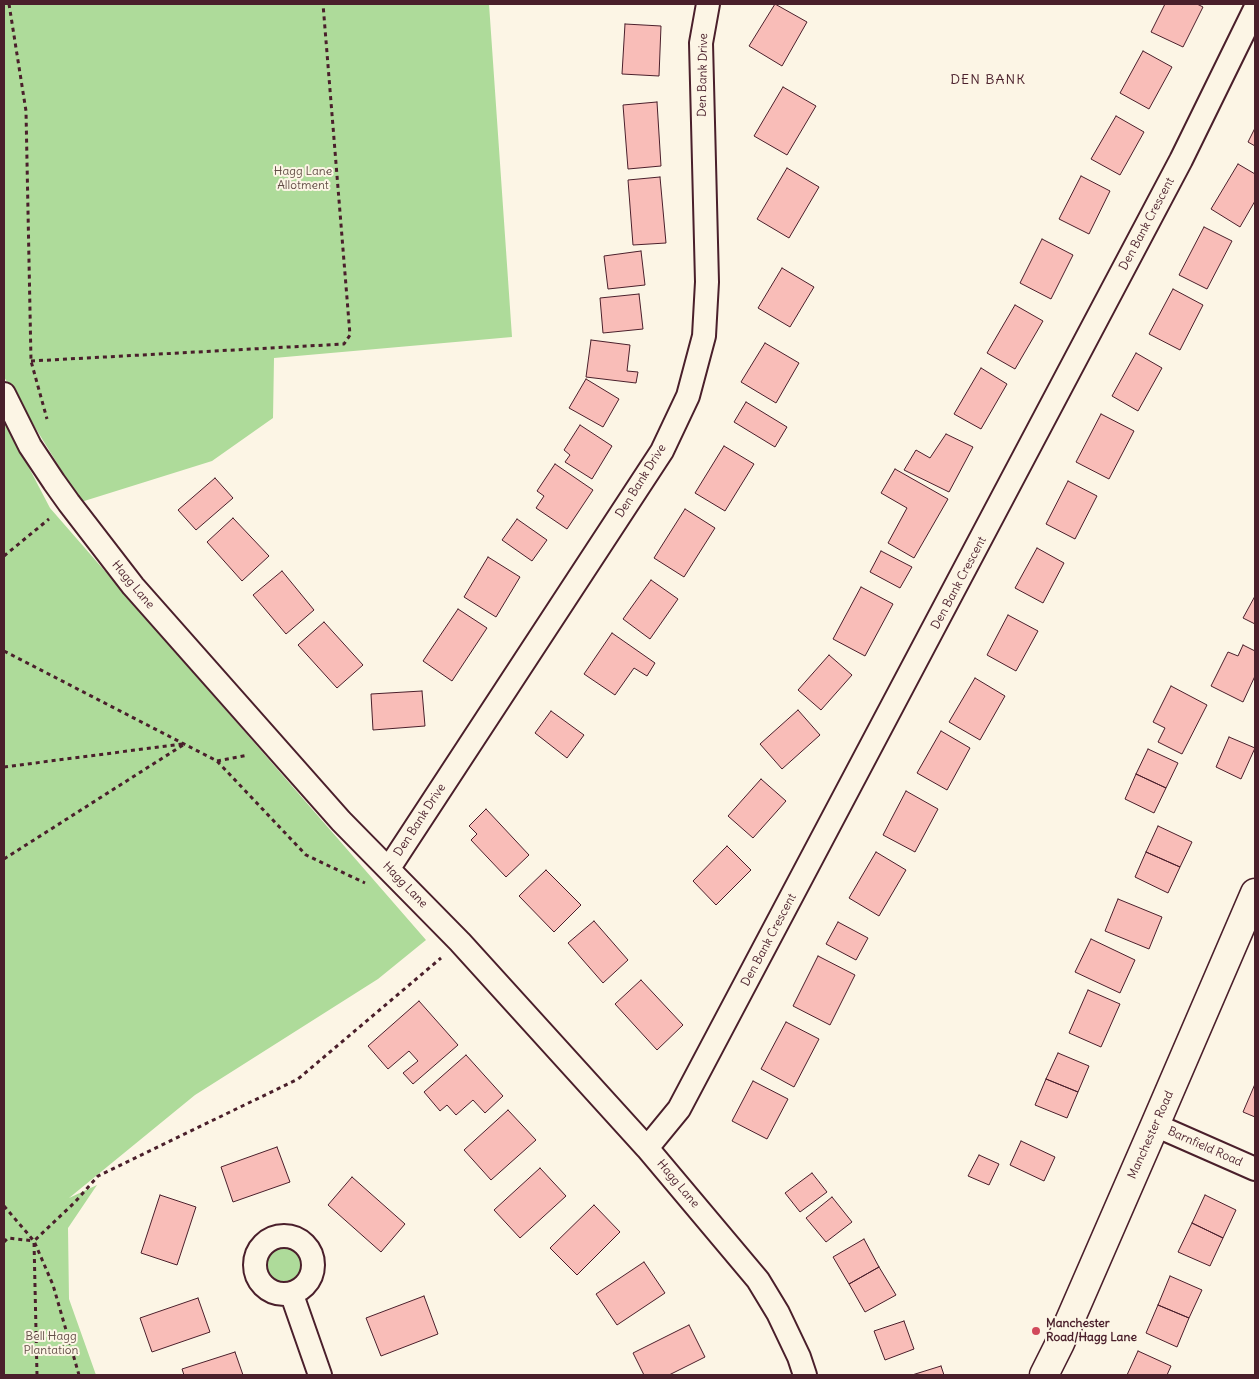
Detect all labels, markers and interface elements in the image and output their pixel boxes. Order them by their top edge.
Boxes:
street label: Den Bank Drive [695,33,711,117]
district label: DEN BANK [949,72,1027,88]
park label: Hagg Lane Allotment [274,165,332,193]
street label: Den Bank Crescent [1116,175,1178,273]
street label: Den Bank Drive [613,442,669,520]
street label: Den Bank Crescent [928,534,990,632]
street label: Hagg Lane [109,558,157,612]
street label: Den Bank Drive [391,781,449,859]
street label: Hagg Lane [380,859,430,911]
street label: Den Bank Crescent [738,891,800,989]
street label: Manchester Road [1125,1089,1177,1181]
street label: Barnfield Road [1165,1124,1245,1170]
street label: Hagg Lane [654,1157,702,1211]
place label: Manchester Road/Hagg Lane [1046,1317,1137,1345]
marker: Manchester Road/Hagg Lane [1030,1325,1042,1337]
park label: Bell Hagg Plantation [24,1330,78,1358]

